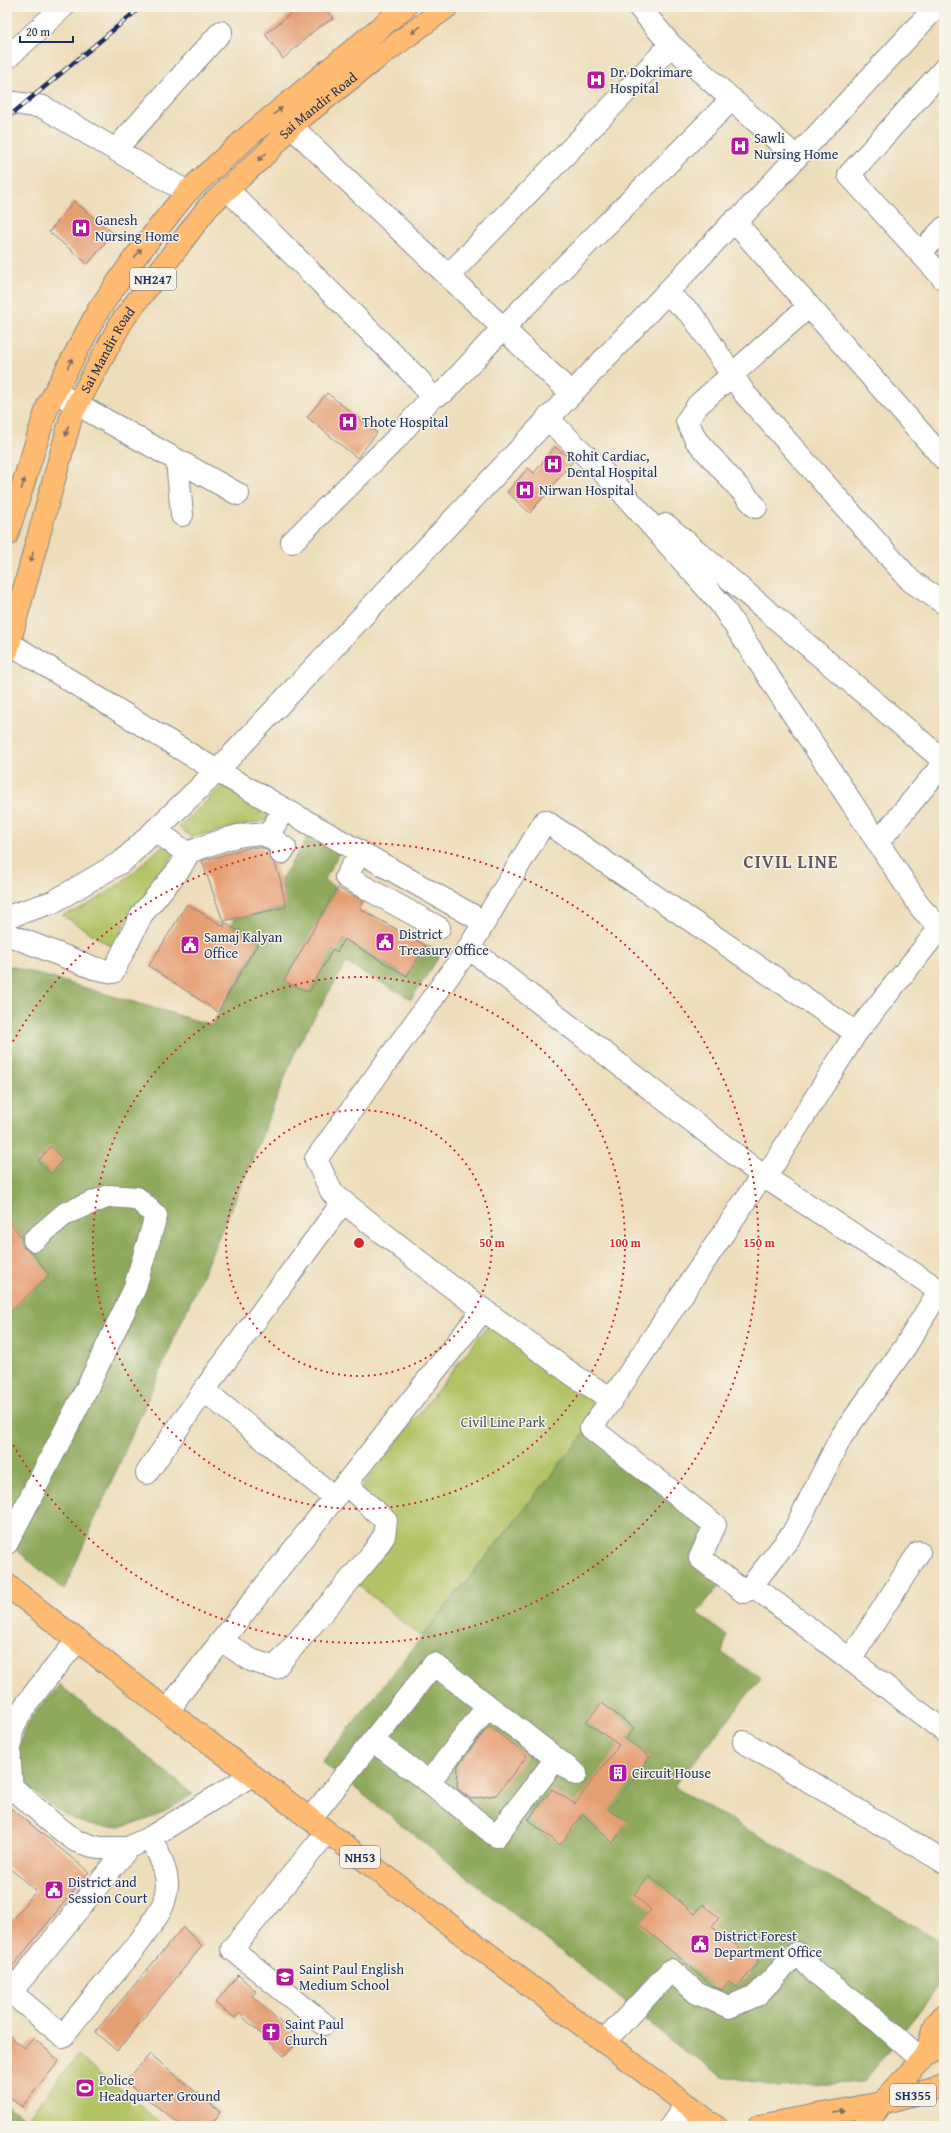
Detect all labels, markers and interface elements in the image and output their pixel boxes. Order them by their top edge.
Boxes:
scale bar [20,18,73,44]
text: 20 m [26,23,50,40]
one-way arrow [410,26,421,34]
place label: Dr. Dokrimare Hospital [610,62,693,98]
street label: Sai Mandir Road [274,67,362,143]
hospital icon: Dr. Dokrimare Hospital [585,69,607,91]
one-way arrow [273,107,284,116]
place label: Sawli Nursing Home [754,128,839,164]
hospital icon: Sawli Nursing Home [729,135,751,157]
one-way arrow [257,152,267,162]
place label: Ganesh Nursing Home [95,210,180,246]
hospital icon: Ganesh Nursing Home [70,217,92,239]
one-way arrow [134,247,143,258]
road number: NH247 [130,268,176,290]
street label: Sai Mandir Road [75,302,140,397]
one-way arrow [67,358,73,369]
hospital icon: Thote Hospital [337,411,359,433]
place label: Thote Hospital [362,412,448,432]
one-way arrow [64,426,70,438]
place label: Rohit Cardiac, Dental Hospital [567,446,658,482]
hospital icon: Rohit Cardiac, Dental Hospital [542,453,564,475]
one-way arrow [20,478,26,490]
hospital icon: Nirwan Hospital [514,479,536,501]
place label: Nirwan Hospital [539,480,634,500]
one-way arrow [29,551,35,563]
district label: CIVIL LINE [744,848,838,875]
place label: District Treasury Office [399,924,489,960]
place label: Samaj Kalyan Office [204,927,283,963]
public building icon: District Treasury Office [374,931,396,953]
public building icon: Samaj Kalyan Office [179,934,201,956]
text: 50 m [479,1234,505,1251]
text: 100 m [609,1234,642,1251]
text: 150 m [743,1234,776,1251]
centre of rings [352,1236,366,1250]
park label: Civil Line Park [461,1412,546,1432]
building icon: Circuit House [607,1762,629,1784]
place label: Circuit House [632,1763,711,1783]
road number: NH53 [340,1846,380,1868]
place label: District and Session Court [68,1872,148,1908]
public building icon: District and Session Court [43,1879,65,1901]
place label: District Forest Department Office [714,1926,822,1962]
public building icon: District Forest Department Office [689,1933,711,1955]
place label: Saint Paul English Medium School [299,1959,404,1995]
school or university icon: Saint Paul English Medium School [274,1966,296,1988]
place label: Saint Paul Church [285,2014,344,2050]
church icon: Saint Paul Church [260,2021,282,2043]
place label: Police Headquarter Ground [99,2070,221,2106]
sports icon: Police Headquarter Ground [74,2077,96,2099]
road number: SH355 [890,2084,936,2106]
one-way arrow [832,2108,845,2114]

